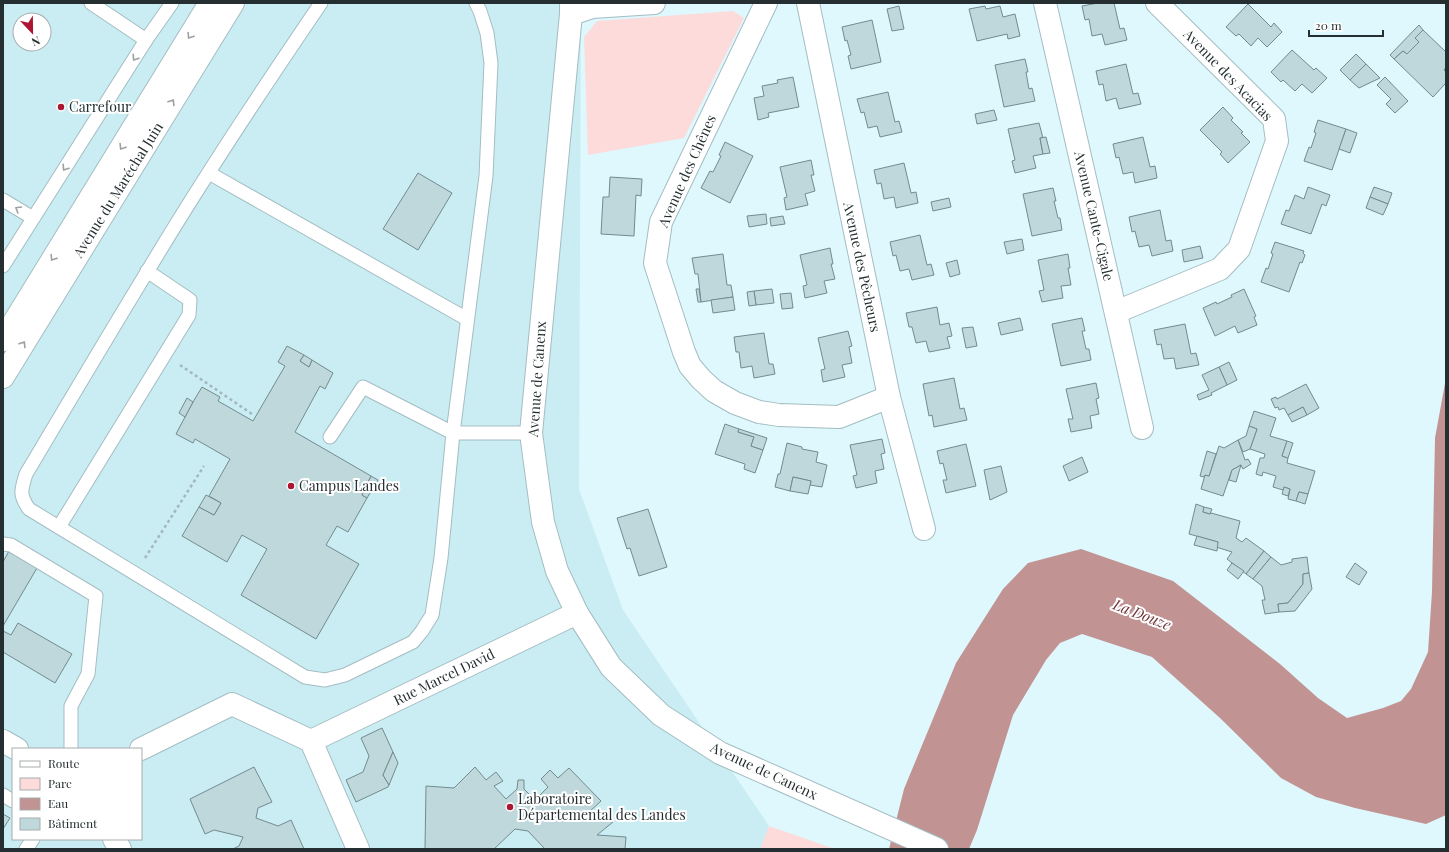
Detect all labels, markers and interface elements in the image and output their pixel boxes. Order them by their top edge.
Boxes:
north arrow [12,12,52,52]
scale bar [1309,12,1383,38]
text: 20 m [1315,17,1342,33]
street label: Avenue des Acacias [1179,24,1277,125]
one-way arrow [187,32,194,39]
text: N [29,33,42,50]
one-way arrow [132,54,139,61]
place label: Carrefour [69,97,132,116]
one-way arrow [168,99,175,106]
marker: Carrefour [56,102,66,112]
street label: Avenue des Chênes [653,112,720,231]
street label: Avenue du Maréchal Juin [68,118,167,262]
one-way arrow [119,143,126,150]
street label: Avenue Cante-Cigale [1070,148,1119,283]
one-way arrow [62,164,69,171]
street label: Avenue des Pêcheurs [839,199,886,334]
one-way arrow [15,206,22,214]
one-way arrow [51,254,58,261]
street label: Avenue de Canenx [523,320,550,439]
one-way arrow [19,341,26,348]
place label: Campus Landes [299,476,399,495]
marker: Campus Landes [286,481,296,491]
water label: La Douze [1110,594,1175,634]
street label: Rue Marcel David [390,644,497,709]
street label: Avenue de Canenx [707,737,821,804]
legend [12,748,142,840]
text: Route [48,755,80,771]
text: Parc [48,775,72,791]
place label: Laboratoire Départemental des Landes [518,789,686,824]
text: Eau [48,795,68,811]
marker: Laboratoire Départemental des Landes [505,802,515,812]
text: Bâtiment [48,815,98,831]

